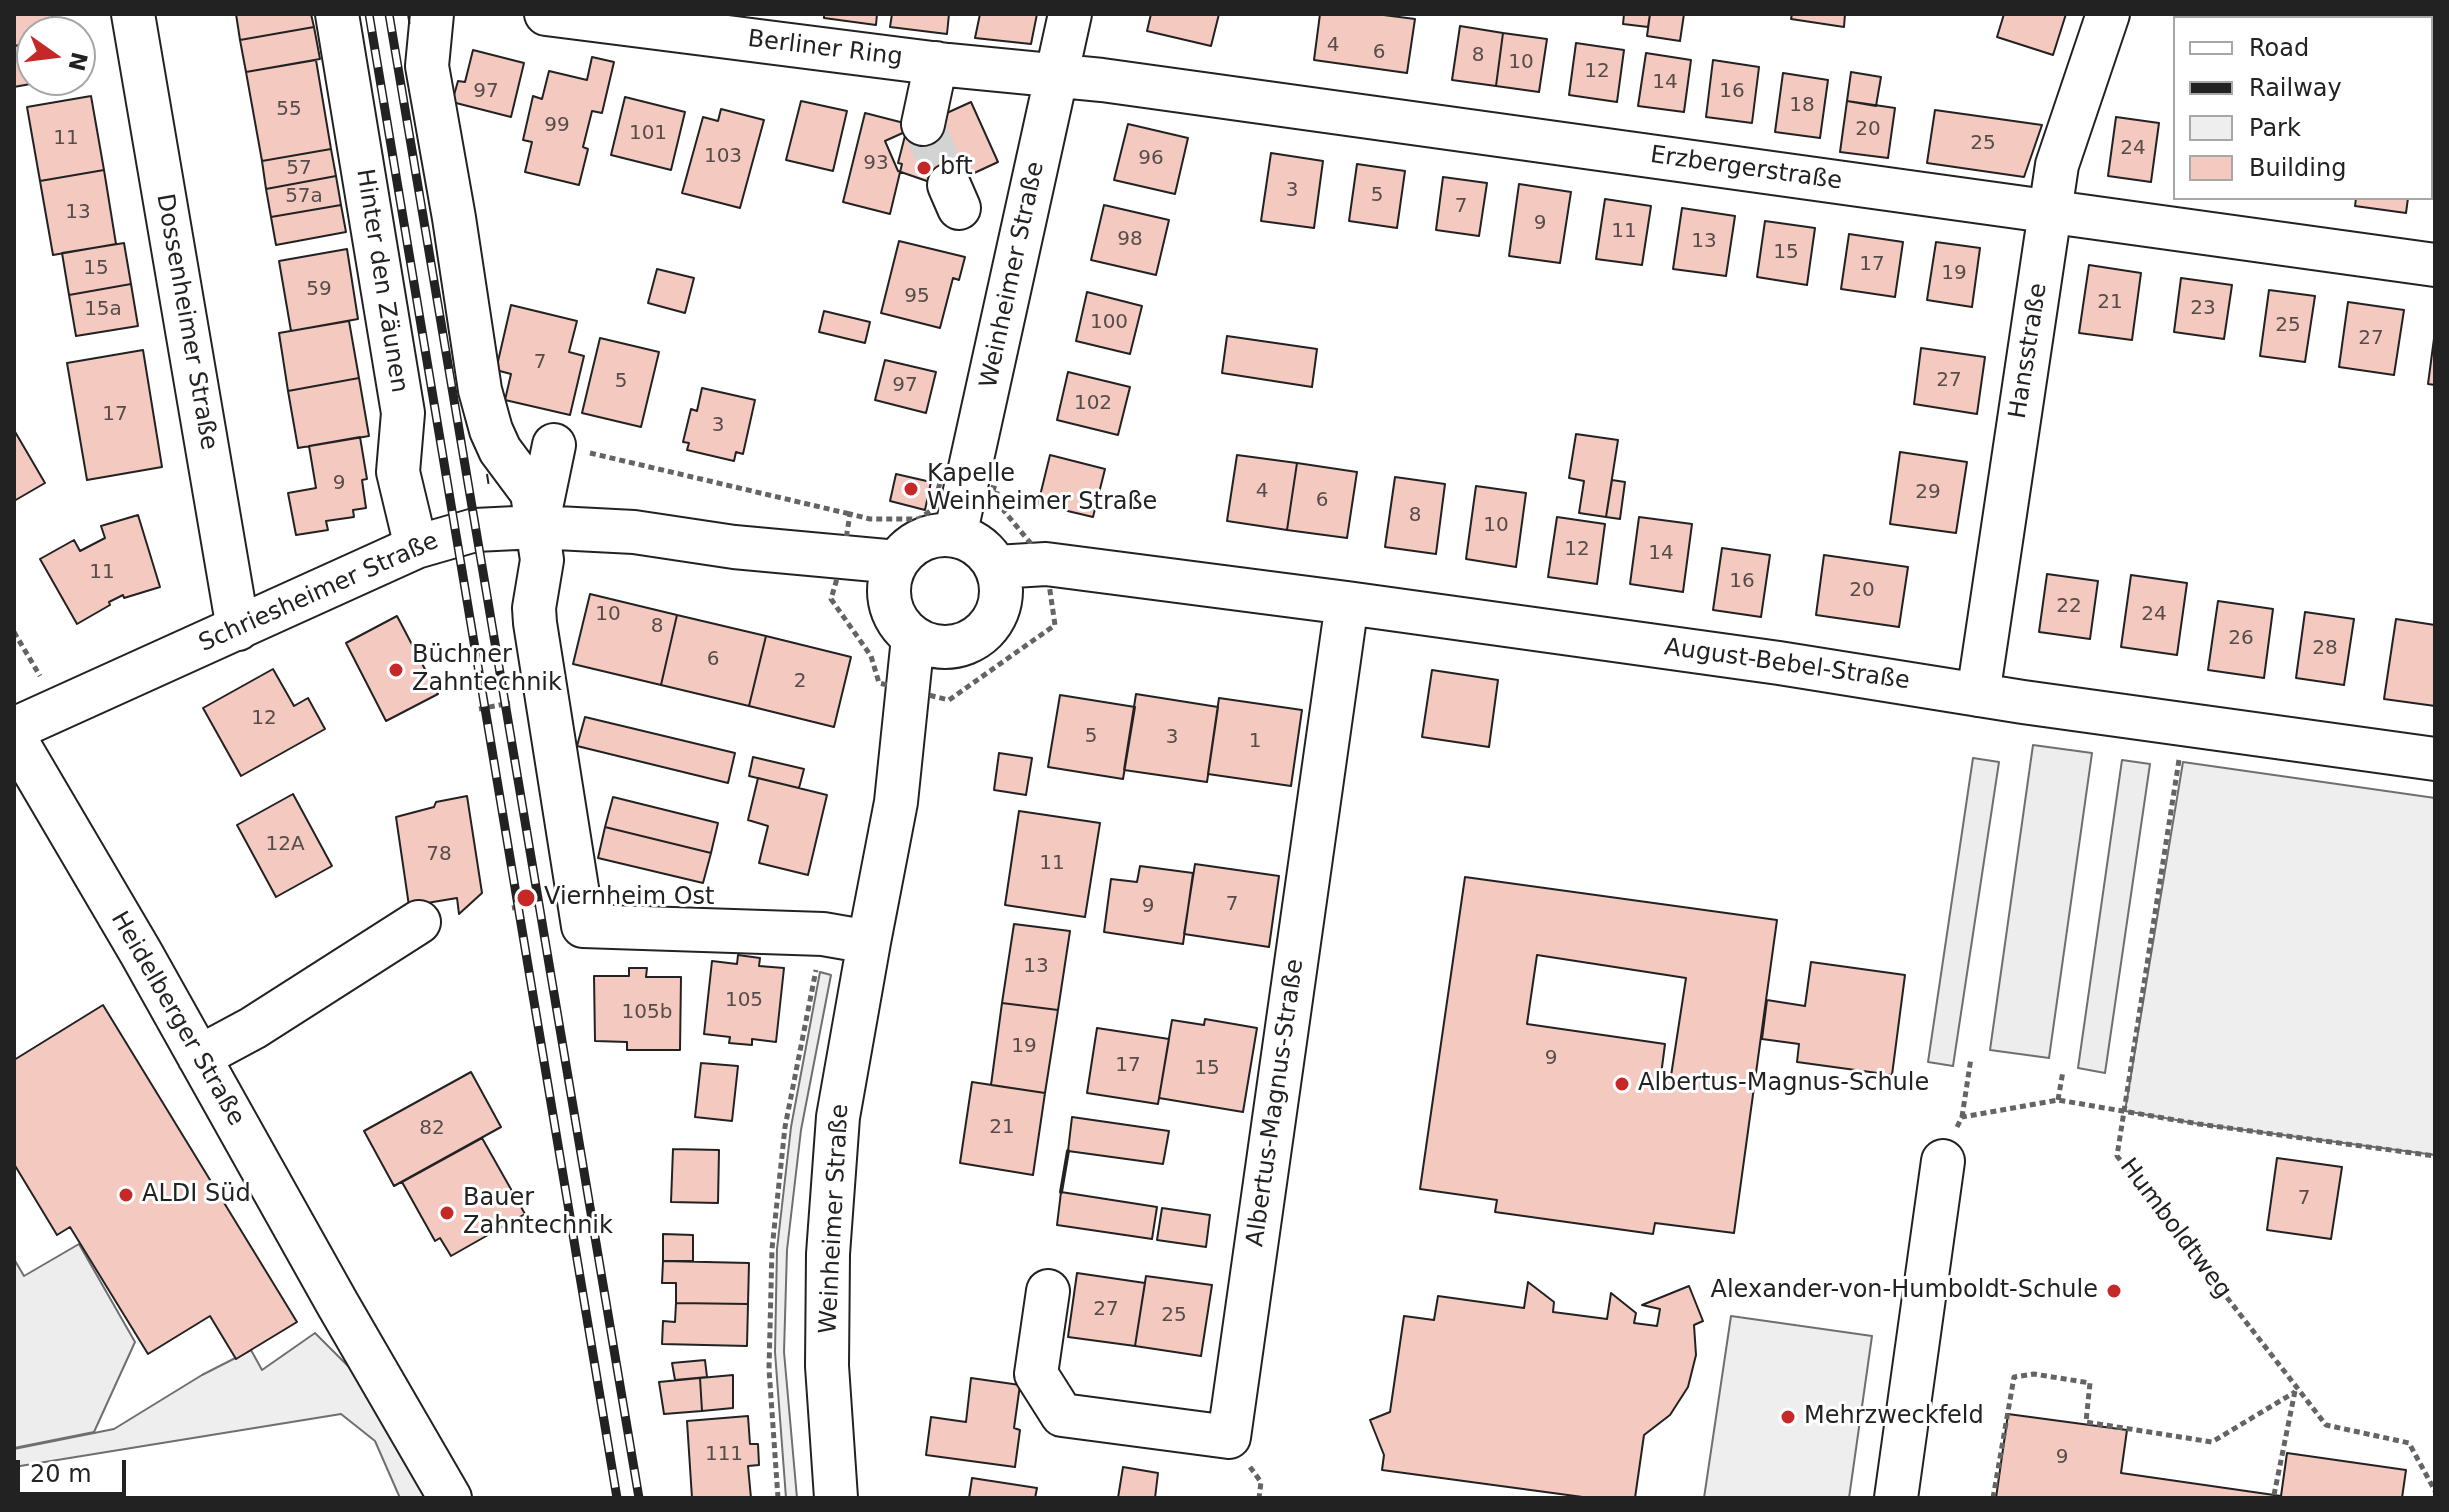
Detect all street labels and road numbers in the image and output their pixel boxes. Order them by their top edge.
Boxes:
street label: Berliner Ring [746,25,904,73]
street label: Erzbergerstraße [1648,141,1844,197]
street label: Weinheimer Straße [975,159,1051,391]
street label: Hinter den Zäunen [349,167,413,395]
street label: Dossenheimer Straße [149,192,223,452]
street label: Hansstraße [2004,281,2054,421]
street label: Schriesheimer Straße [195,527,443,659]
street label: August-Bebel-Straße [1662,634,1912,696]
street label: Heidelberger Straße [104,907,250,1131]
street label: Albertus-Magnus-Straße [1242,957,1310,1249]
street label: Weinheimer Straße [815,1103,855,1335]
street label: Humboldtweg [2113,1153,2237,1305]

